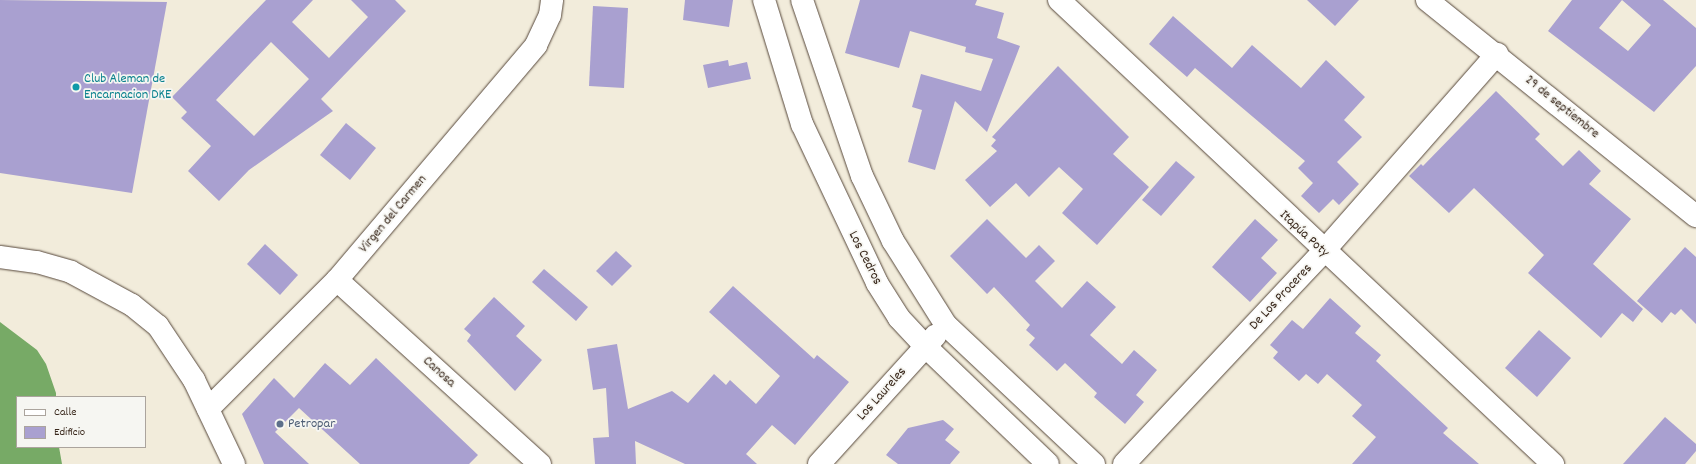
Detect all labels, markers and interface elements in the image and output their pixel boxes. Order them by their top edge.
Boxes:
place label: Club Aleman de Encarnacion DKE [84,71,171,104]
street label: 29 de septiembre [1521,72,1603,142]
marker: Club Aleman de Encarnacion DKE [71,82,81,92]
street label: Virgen del Carmen [356,172,430,256]
street label: Itapúa Poty [1276,207,1332,261]
street label: Los Cedros [844,228,886,288]
street label: De Los Proceres [1246,260,1316,334]
street label: Canosa [419,353,459,391]
street label: Los Laureles [854,364,910,424]
legend [16,396,146,448]
text: Calle [54,404,77,421]
place label: Petropar [288,416,335,432]
marker: Petropar [275,419,285,429]
text: Edificio [54,424,85,441]

